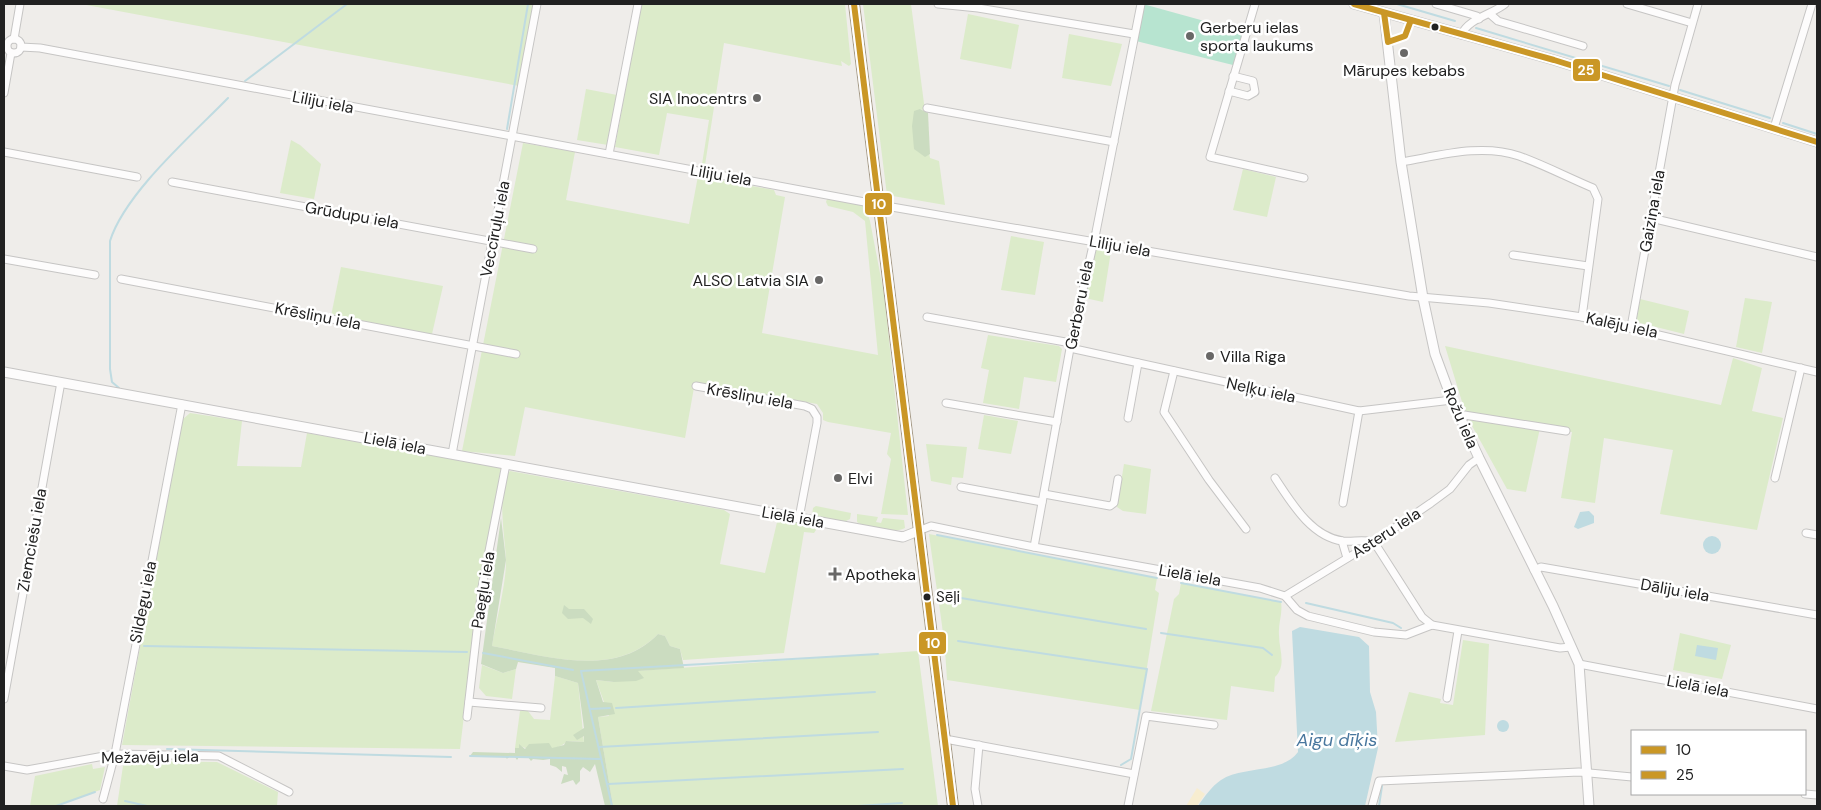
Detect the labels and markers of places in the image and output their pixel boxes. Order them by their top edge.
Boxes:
place label: Gerberu ielas sporta laukums [1200,17,1314,56]
unlabelled marker [1430,22,1440,32]
marker: Gerberu ielas sporta laukums [1184,30,1196,42]
marker: Mārupes kebabs [1398,47,1410,59]
place label: Mārupes kebabs [1343,60,1465,81]
place label: SIA Inocentrs [649,88,747,109]
marker: SIA Inocentrs [751,92,763,104]
place label: ALSO Latvia SIA [692,270,809,291]
marker: ALSO Latvia SIA [813,274,825,286]
place label: Villa Riga [1220,346,1286,367]
marker: Villa Riga [1204,350,1216,362]
place label: Elvi [848,468,873,489]
marker: Elvi [832,472,844,484]
place label: Apotheka [845,564,916,585]
marker: Apotheka [829,568,841,580]
place label: Sēļi [936,587,960,607]
marker: Sēļi [922,592,932,602]

